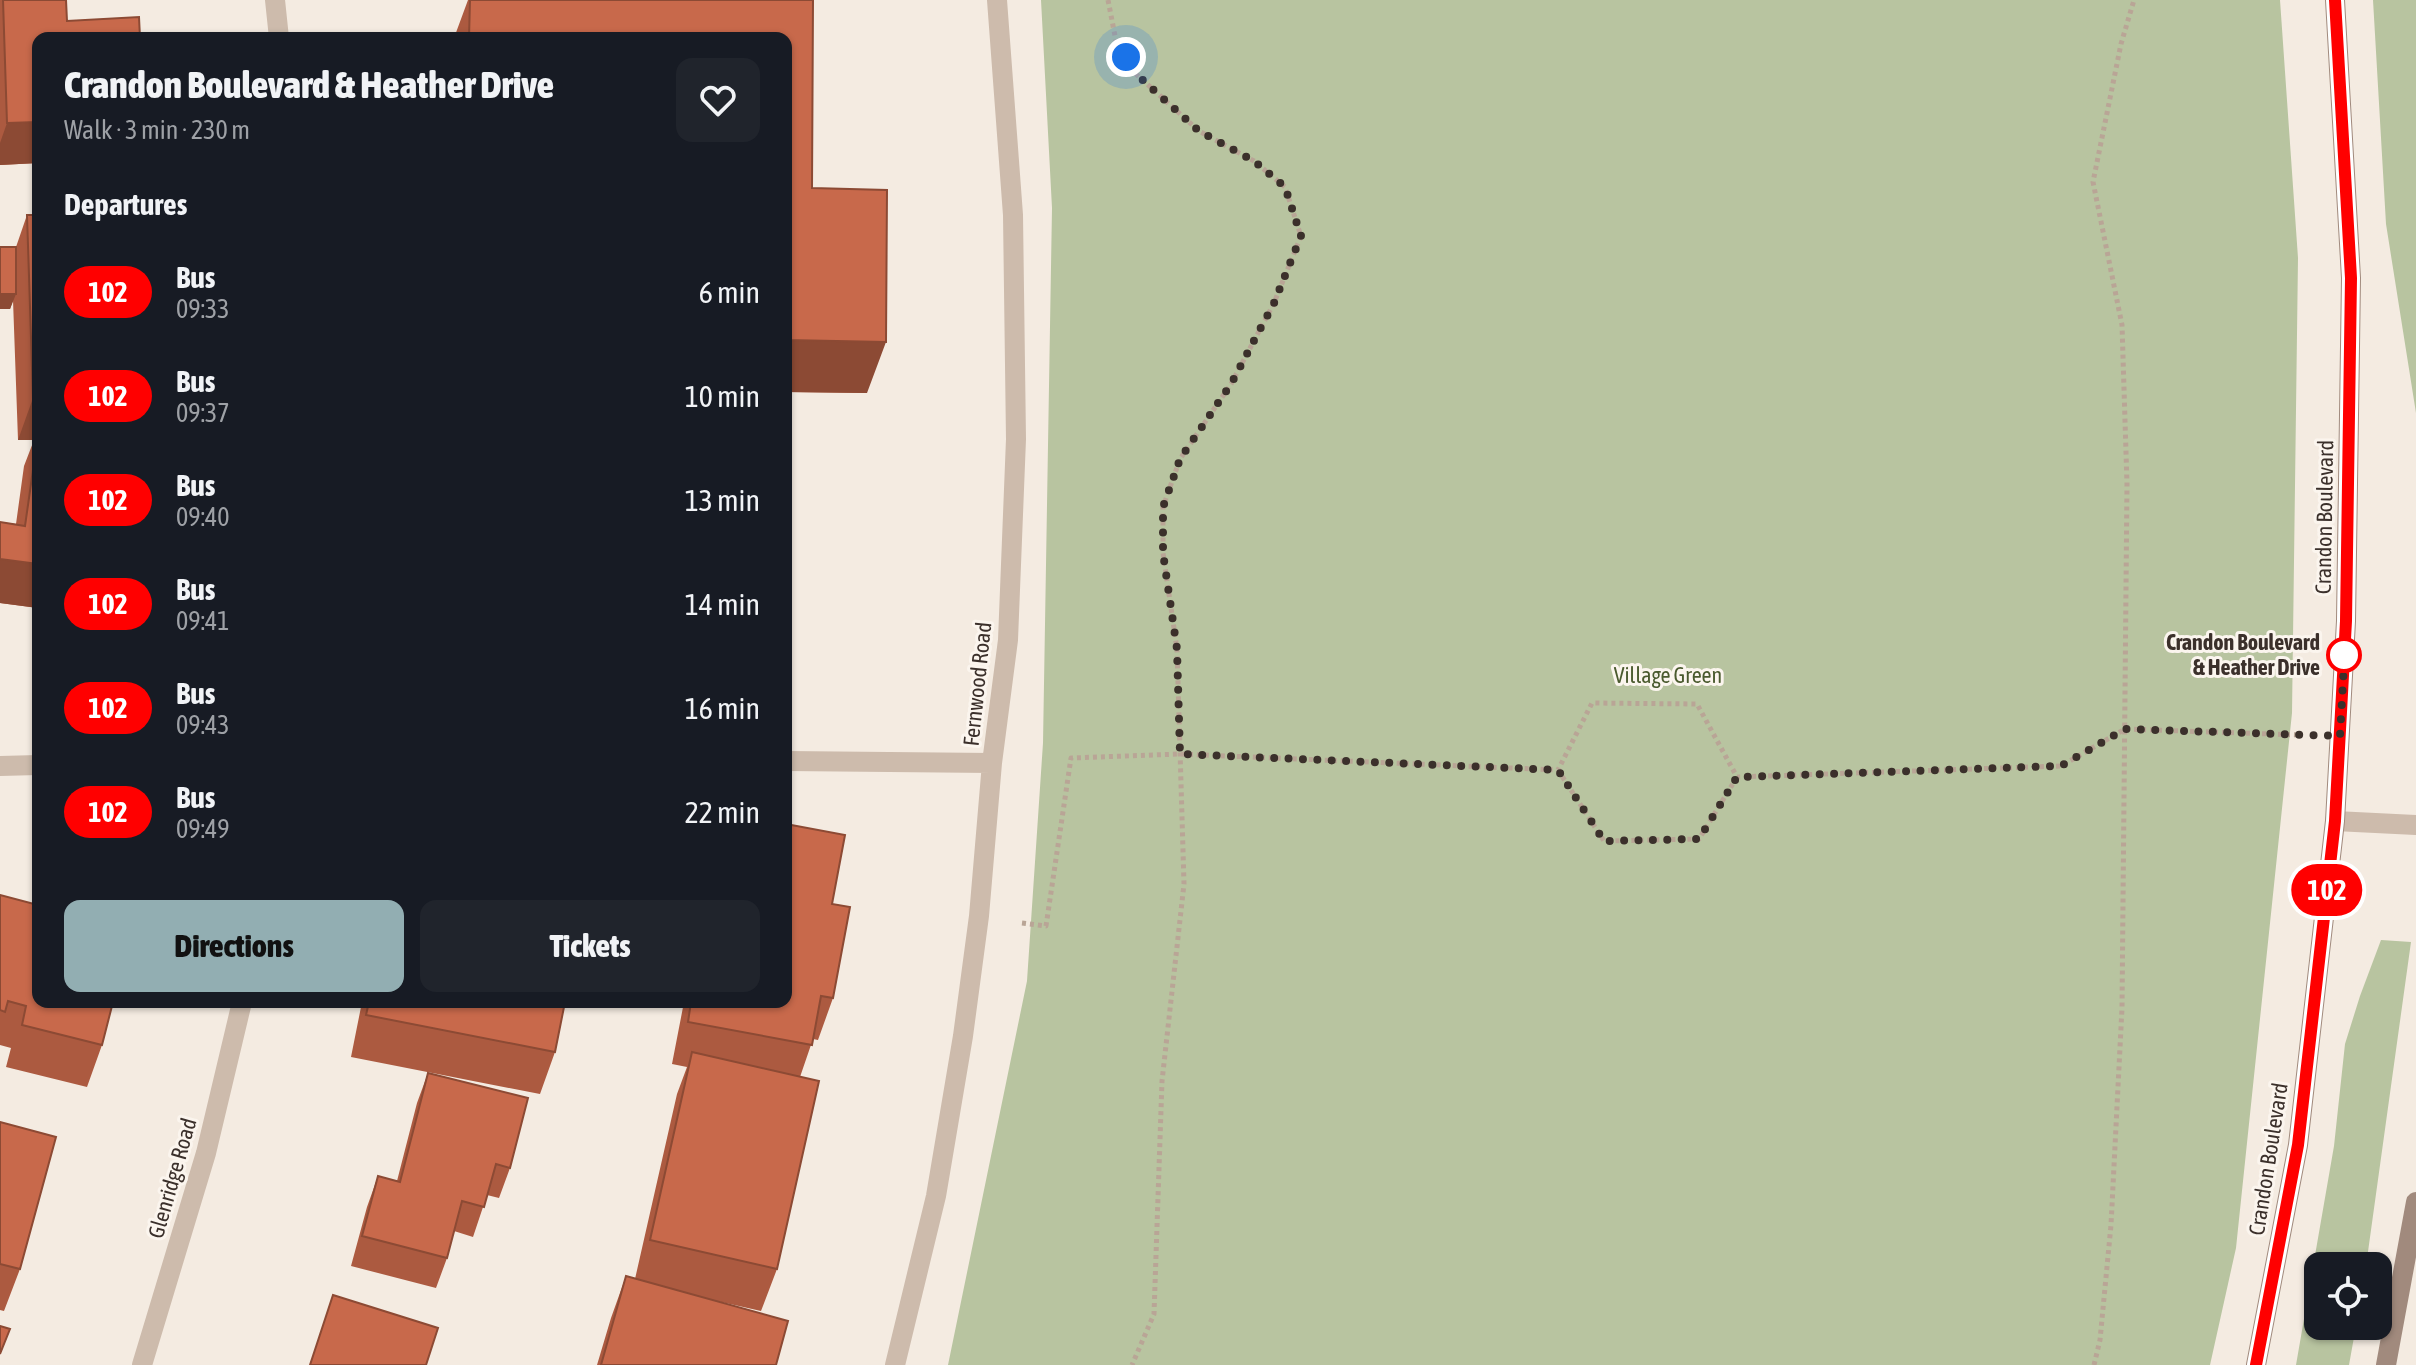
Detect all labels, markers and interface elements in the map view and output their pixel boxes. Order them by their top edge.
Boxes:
your location [1106,37,1146,77]
button: heart [676,58,760,142]
text: Crandon Boulevard & Heather Drive [64,63,554,106]
text: Walk · 3 min · 230 m [64,115,250,145]
text: Departures [64,187,187,221]
text: Bus [176,260,215,294]
text: 6 min [699,275,760,309]
text: 102 [88,276,128,308]
text: 09:33 [176,294,230,324]
text: Bus [176,364,215,398]
text: 10 min [685,379,760,413]
text: 102 [88,380,128,412]
text: 09:37 [176,398,230,428]
street label: Crandon Boulevard [2310,440,2338,594]
text: Bus [176,468,215,502]
text: 13 min [685,483,760,517]
text: 102 [88,484,128,516]
text: 09:40 [176,502,230,532]
text: Bus [176,572,215,606]
text: 14 min [685,587,760,621]
text: 102 [88,588,128,620]
text: 09:41 [176,606,230,636]
street label: Fernwood Road [958,621,996,747]
place label: Crandon Boulevard & Heather Drive [2166,629,2320,680]
marker: Crandon Boulevard & Heather Drive [2327,638,2361,672]
park label: Village Green [1614,662,1722,688]
text: Bus [176,676,215,710]
text: 16 min [685,691,760,725]
text: 102 [88,692,128,724]
text: 09:43 [176,710,230,740]
text: Bus [176,780,215,814]
text: 22 min [685,795,760,829]
text: 102 [88,796,128,828]
text: 09:49 [176,814,230,844]
line badge: 102 [2281,864,2373,916]
text: 102 [2307,874,2347,906]
button: Directions [64,900,404,992]
button: Tickets [420,900,760,992]
street label: Crandon Boulevard [2243,1081,2293,1237]
street label: Glenridge Road [142,1115,202,1241]
map controls [2304,1252,2392,1340]
button: locate [2304,1252,2392,1340]

